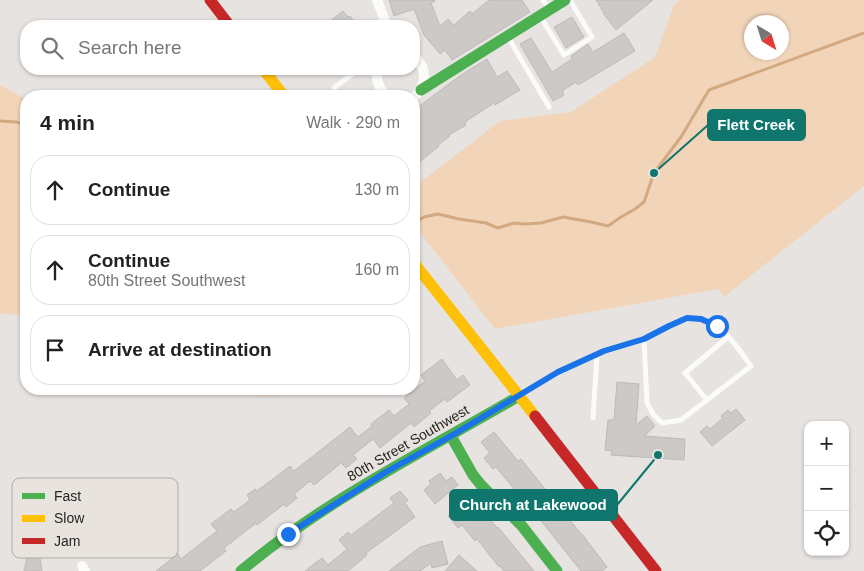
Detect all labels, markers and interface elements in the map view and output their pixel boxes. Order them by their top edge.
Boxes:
north arrow [744,15,789,60]
search box [20,20,420,75]
icon: search [38,34,66,62]
text: Search here [78,37,182,58]
callout: Flett Creek [708,110,805,140]
text: 4 min [40,111,95,134]
text: Walk · 290 m [306,114,400,131]
text: Flett Creek [717,116,795,133]
icon: ahead [41,176,69,204]
text: Continue [88,179,170,200]
text: 130 m [355,181,399,198]
text: Continue [88,250,170,271]
icon: ahead [41,256,69,284]
text: 160 m [355,261,399,278]
text: 80th Street Southwest [88,272,245,289]
route start [706,315,729,338]
icon: arrive [41,336,69,364]
text: Arrive at destination [88,339,272,360]
street label: 80th Street Southwest [344,402,472,484]
map controls [804,421,849,556]
button: + [804,421,849,466]
button: − [804,466,849,511]
legend [12,478,178,558]
text: Fast [54,488,81,504]
callout: Church at Lakewood [450,490,617,520]
text: Church at Lakewood [459,496,607,513]
text: Slow [54,510,85,526]
button: locate [804,511,849,556]
route end [277,523,300,546]
text: Jam [54,533,80,549]

